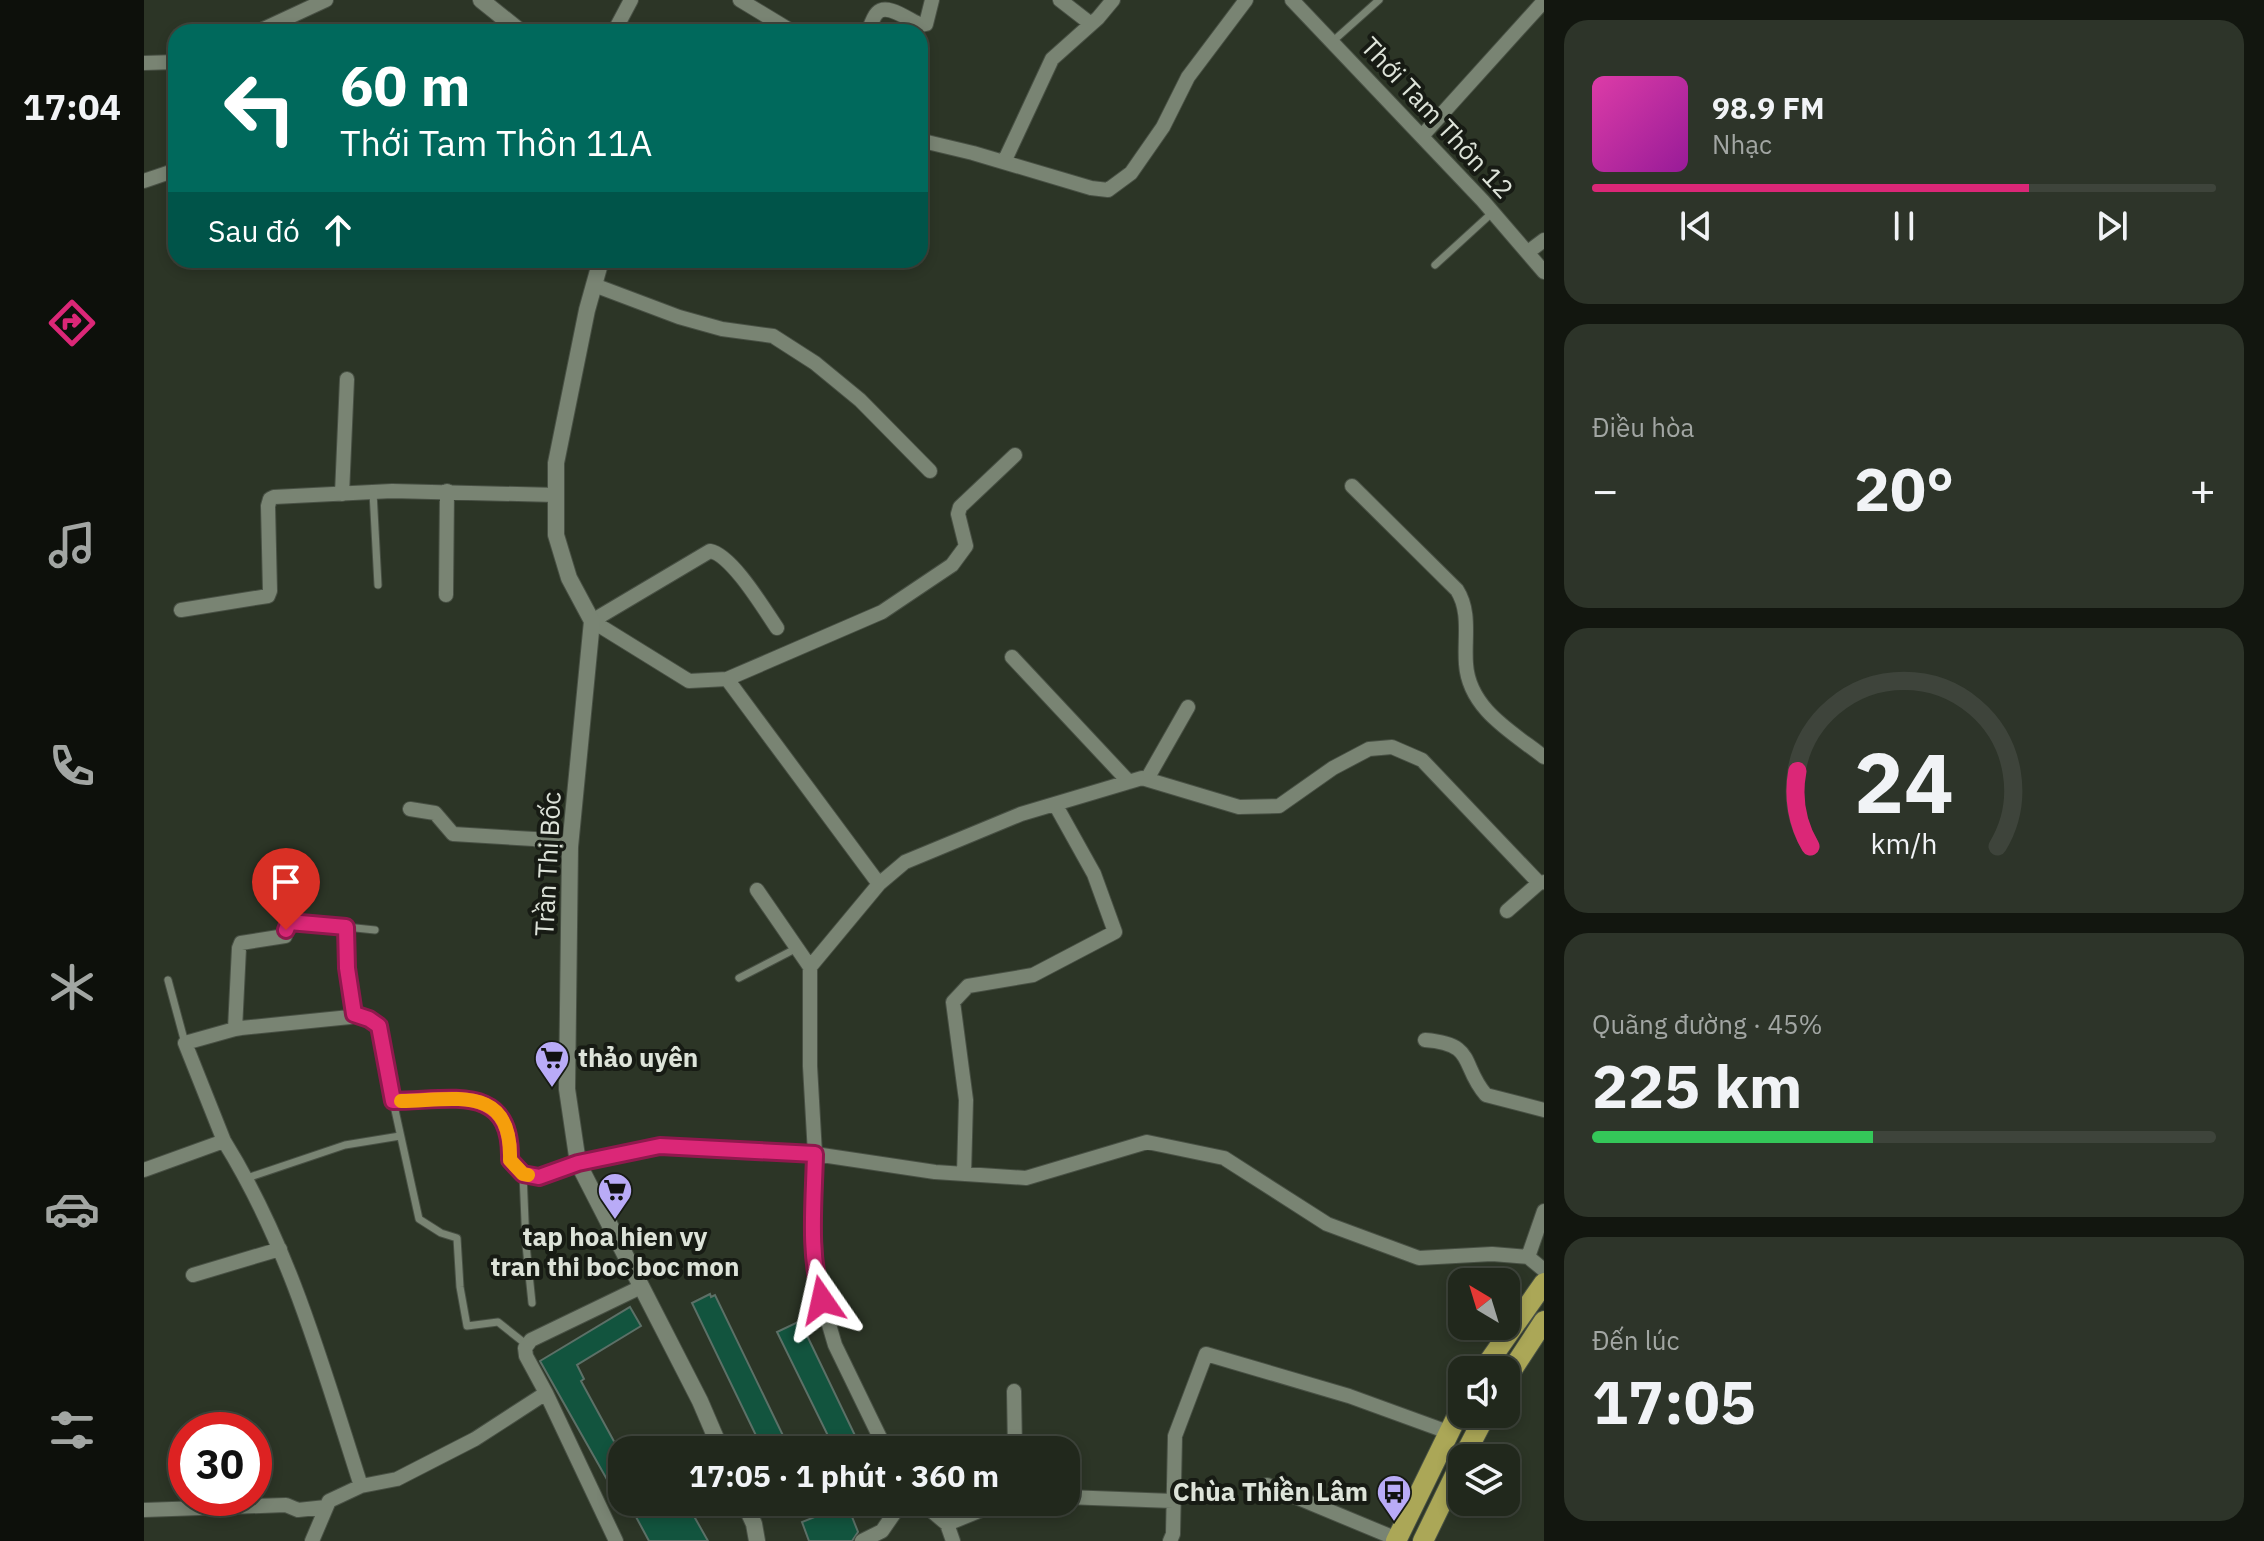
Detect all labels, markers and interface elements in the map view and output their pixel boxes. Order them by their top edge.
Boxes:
street label: Thới Tam Thôn 12 [1354,29,1521,205]
text: 60 m [340,49,470,121]
icon: left [208,56,312,160]
text: 17:04 [23,83,121,130]
text: 98.9 FM [1712,88,1825,127]
text: Thới Tam Thôn 11A [340,119,652,166]
text: Nhạc [1712,127,1772,161]
icon: previous [1674,204,1718,248]
icon: pause [1882,204,1926,248]
icon: next [2090,204,2134,248]
icon: ahead [316,208,360,252]
text: Sau đó [208,211,300,250]
icon: directions [44,295,100,351]
text: Điều hòa [1592,410,1694,444]
text: 20° [1854,449,1954,528]
text: − [1592,461,1618,518]
text: + [2190,461,2216,518]
icon: music [44,517,100,573]
text: 24 [1854,727,1954,835]
icon: phone [44,738,100,794]
street label: Trần Thị Bốc [526,791,568,937]
text: km/h [1870,825,1938,862]
pin [252,848,320,930]
icon: arrive [264,860,308,904]
icon: climate [44,959,100,1015]
text: Quãng đường · 45% [1592,1007,1823,1041]
supermarket icon: thảo uyên [533,1039,571,1089]
place label: thảo uyên [578,1040,698,1074]
text: 225 km [1592,1046,1802,1125]
supermarket icon: tap hoa hien vy tran thi boc boc mon [596,1171,634,1221]
icon: car [44,1181,100,1237]
place label: tap hoa hien vy tran thi boc boc mon [490,1219,740,1283]
position arrow [780,1258,864,1342]
north arrow [1448,1268,1520,1340]
map controls [1448,1268,1520,1516]
text: Đến lúc [1592,1323,1680,1357]
button: sound [1448,1356,1520,1428]
text: 17:05 [1592,1362,1756,1441]
icon: filters [44,1402,100,1458]
speed limit sign: 30 [168,1412,272,1516]
button: layers [1448,1444,1520,1516]
text: 17:05 · 1 phút · 360 m [689,1456,999,1495]
bus stop icon: Chùa Thiền Lâm [1375,1473,1413,1523]
place label: Chùa Thiền Lâm [1173,1474,1368,1508]

